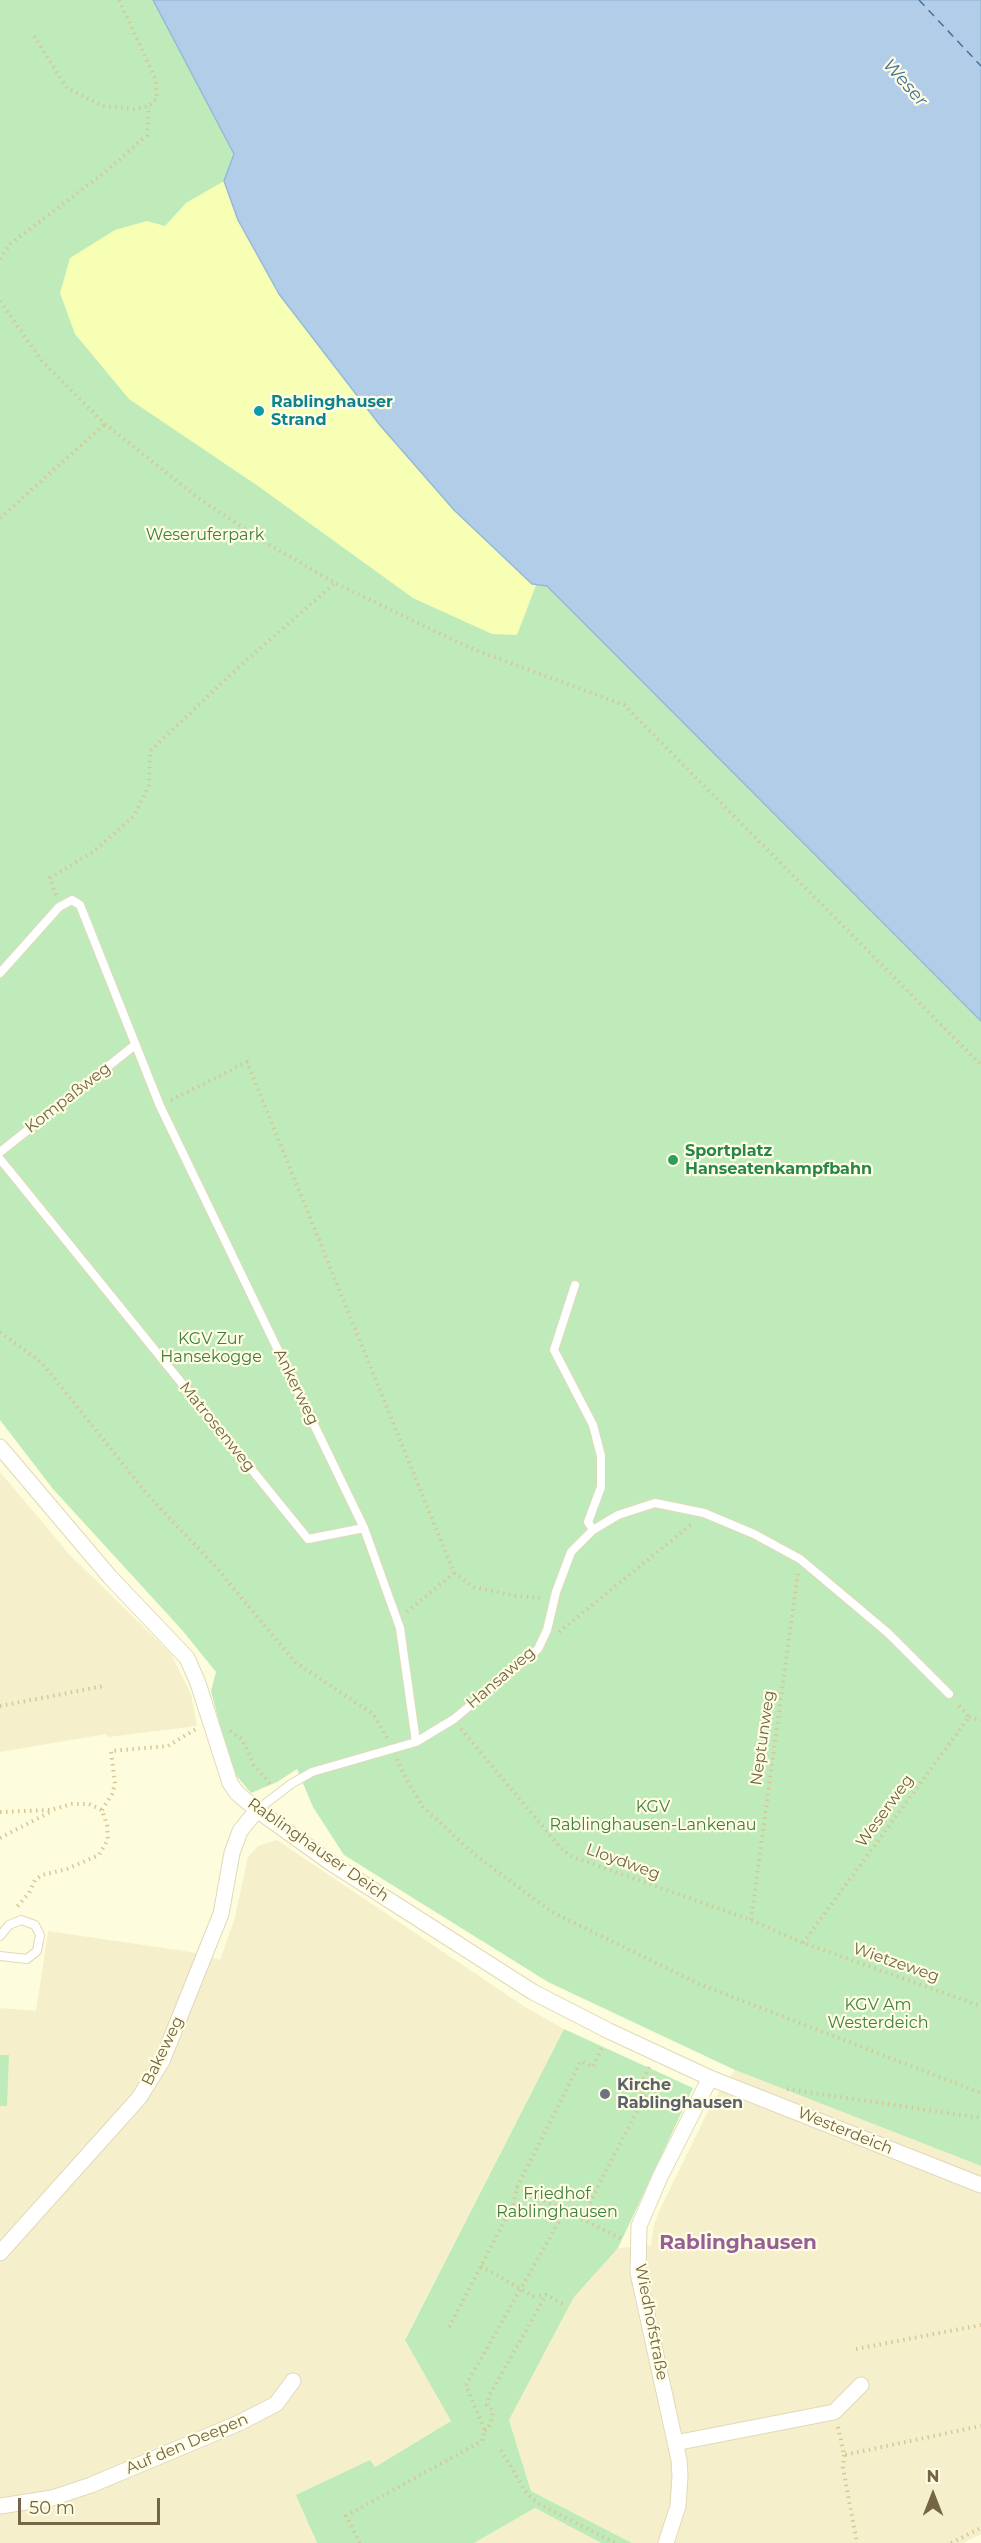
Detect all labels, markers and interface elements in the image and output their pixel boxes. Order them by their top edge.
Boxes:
water label: Weser [878,55,932,111]
place label: Rablinghauser Strand [271,392,393,430]
marker: Rablinghauser Strand [252,404,266,418]
park label: Weseruferpark [146,525,264,545]
street label: Kompaßweg [21,1059,115,1137]
place label: Sportplatz Hanseatenkampfbahn [685,1141,872,1179]
marker: Sportplatz Hanseatenkampfbahn [666,1153,680,1167]
park label: KGV Zur Hansekogge [160,1329,262,1367]
street label: Ankerweg [269,1346,323,1428]
street label: Matrosenweg [175,1378,259,1476]
street label: Hansaweg [463,1643,539,1713]
street label: Neptunweg [747,1689,779,1787]
street label: Weserweg [852,1771,918,1851]
street label: Rablinghauser Deich [244,1794,392,1906]
park label: KGV Rablinghausen-Lankenau [549,1797,757,1835]
street label: Lloydweg [583,1840,663,1884]
street label: Wietzeweg [850,1939,942,1987]
park label: KGV Am Westerdeich [828,1995,928,2033]
street label: Bakeweg [138,2013,188,2089]
place label: Kirche Rablinghausen [617,2075,743,2113]
marker: Kirche Rablinghausen [598,2087,612,2101]
street label: Westerdeich [795,2103,895,2159]
park label: Friedhof Rablinghausen [496,2184,618,2222]
district label: Rablinghausen [659,2231,817,2255]
street label: Wiedhofstraße [630,2262,672,2382]
street label: Auf den Deepen [123,2410,251,2478]
north arrow [903,2465,963,2525]
text: N [927,2467,939,2486]
scale bar [21,2486,164,2524]
text: 50 m [29,2497,75,2519]

